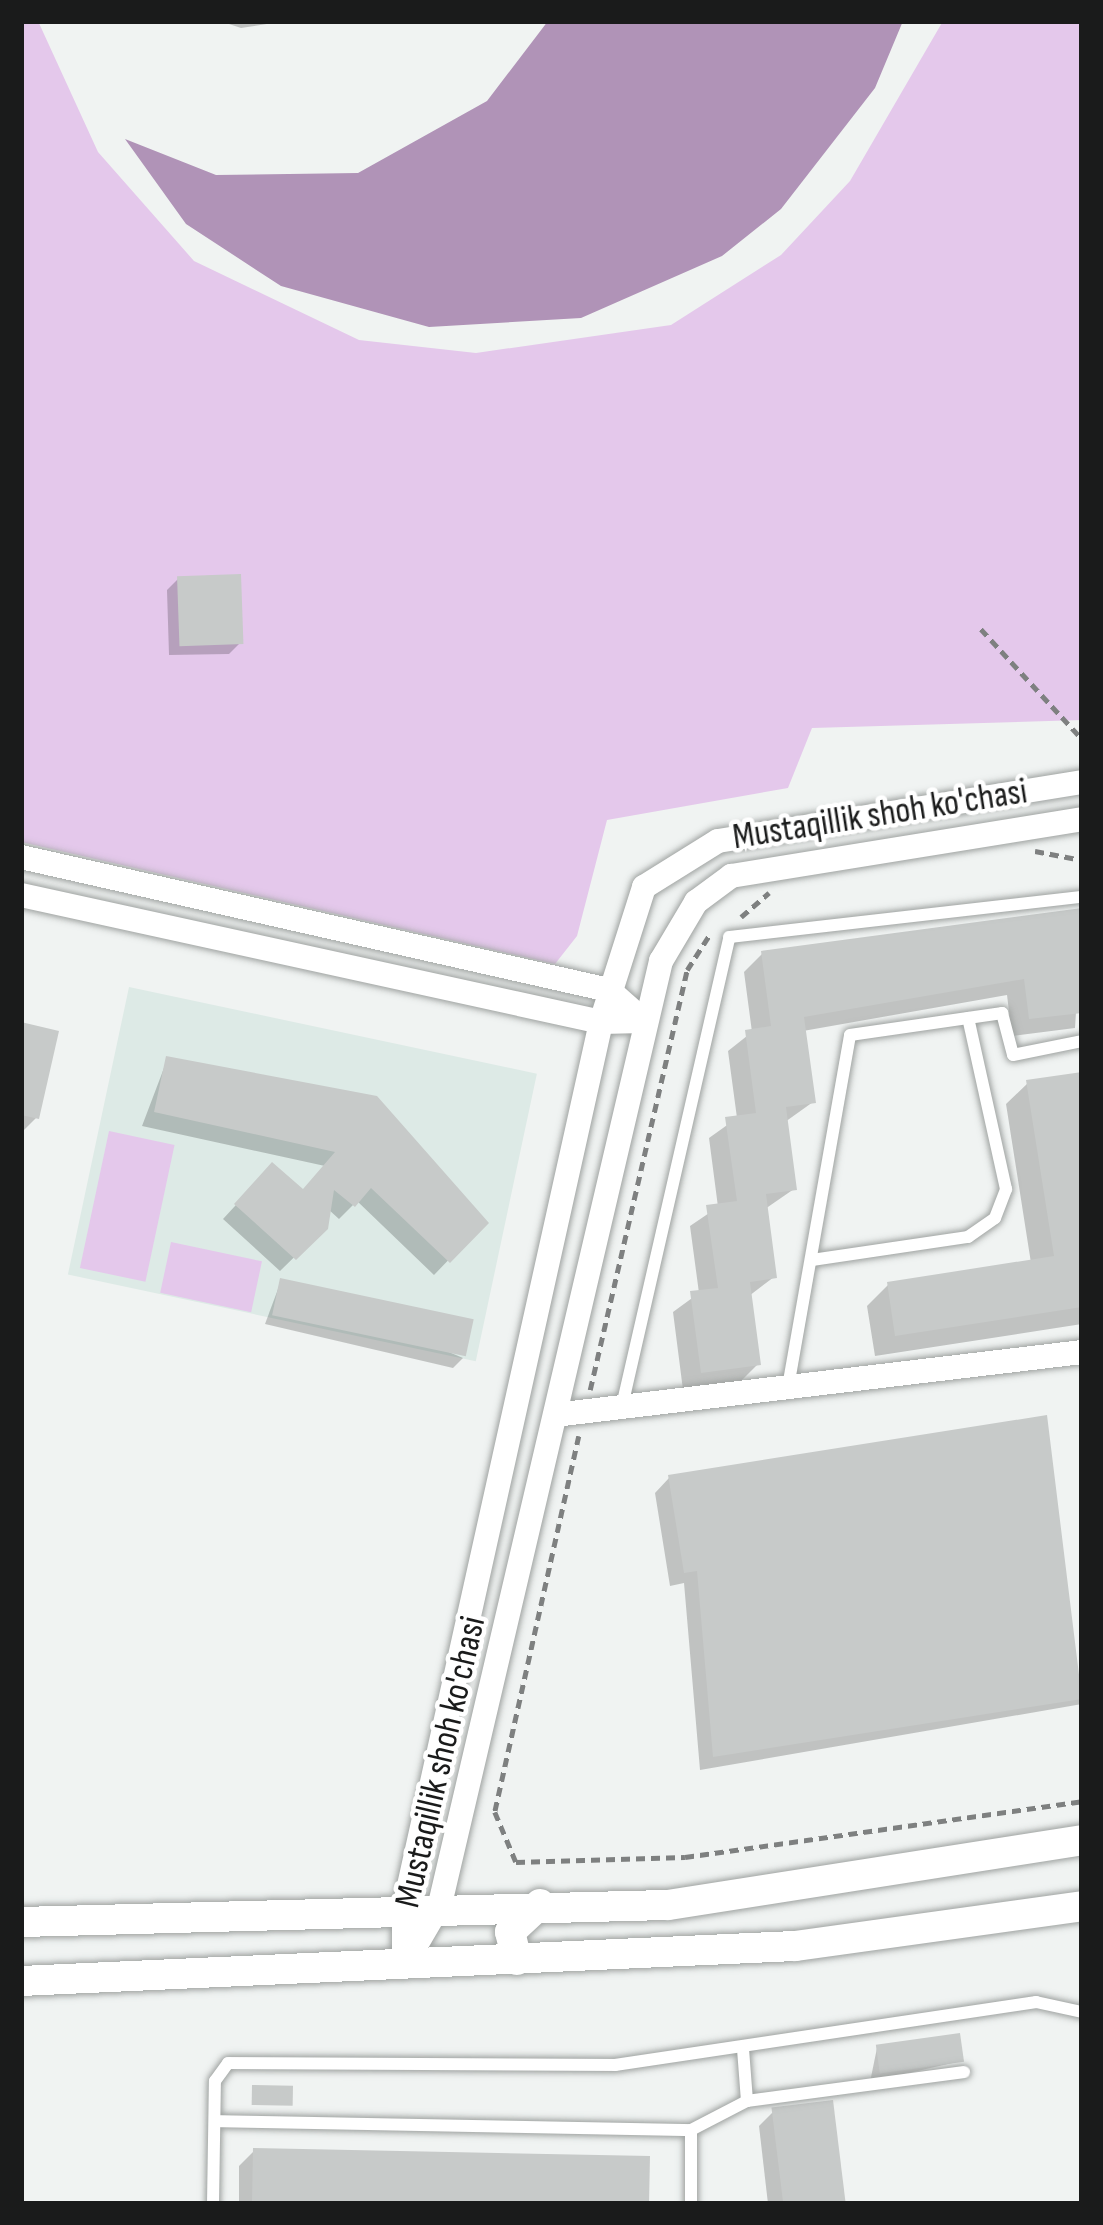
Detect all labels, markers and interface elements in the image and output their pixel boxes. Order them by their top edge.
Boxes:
street label: Mustaqillik shoh ko'chasi [730,770,1030,860]
street label: Mustaqillik shoh ko'chasi [386,1612,496,1912]

